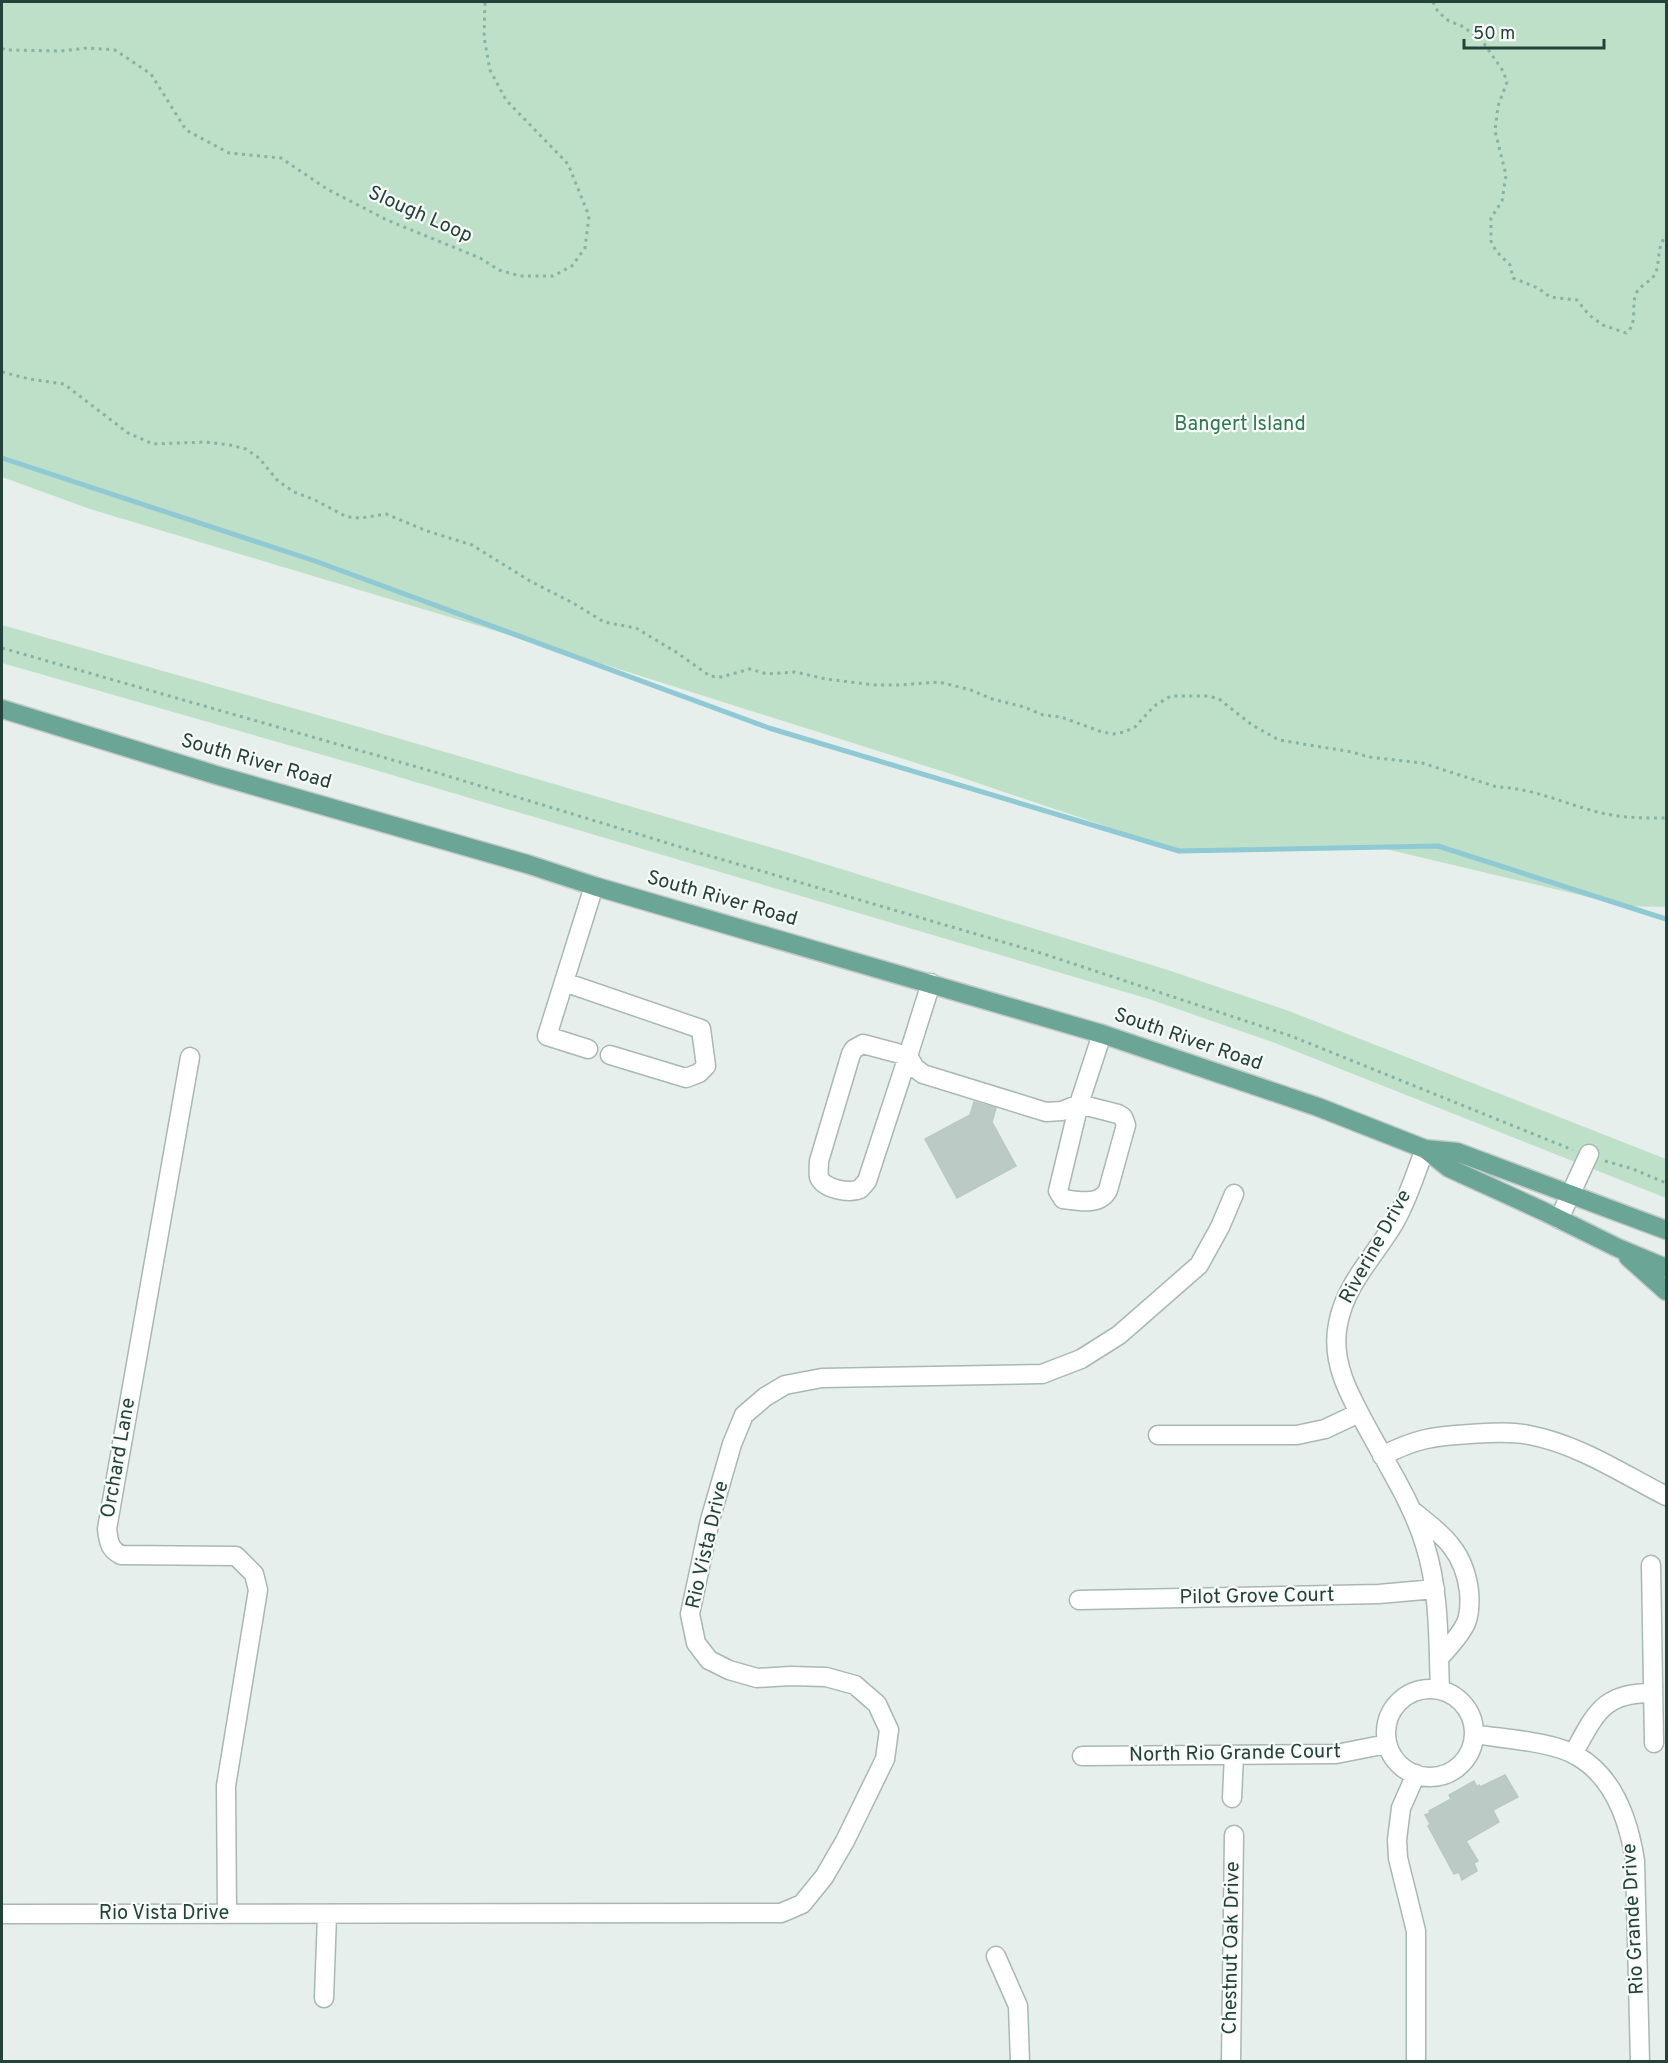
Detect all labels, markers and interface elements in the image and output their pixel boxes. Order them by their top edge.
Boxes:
scale bar [1464,12,1604,50]
text: 50 m [1473,23,1515,46]
street label: Slough Loop [364,180,476,250]
park label: Bangert Island [1174,412,1306,438]
street label: South River Road [178,728,334,796]
street label: South River Road [644,865,800,933]
street label: South River Road [1110,1002,1266,1078]
street label: Riverine Drive [1334,1185,1418,1309]
street label: Orchard Lane [96,1396,142,1520]
street label: Rio Vista Drive [681,1478,735,1612]
street label: Pilot Grove Court [1179,1583,1335,1611]
street label: North Rio Grande Court [1129,1739,1341,1769]
street label: Rio Grande Drive [1617,1843,1651,1995]
street label: Chestnut Oak Drive [1217,1861,1247,2035]
street label: Rio Vista Drive [99,1901,229,1927]

